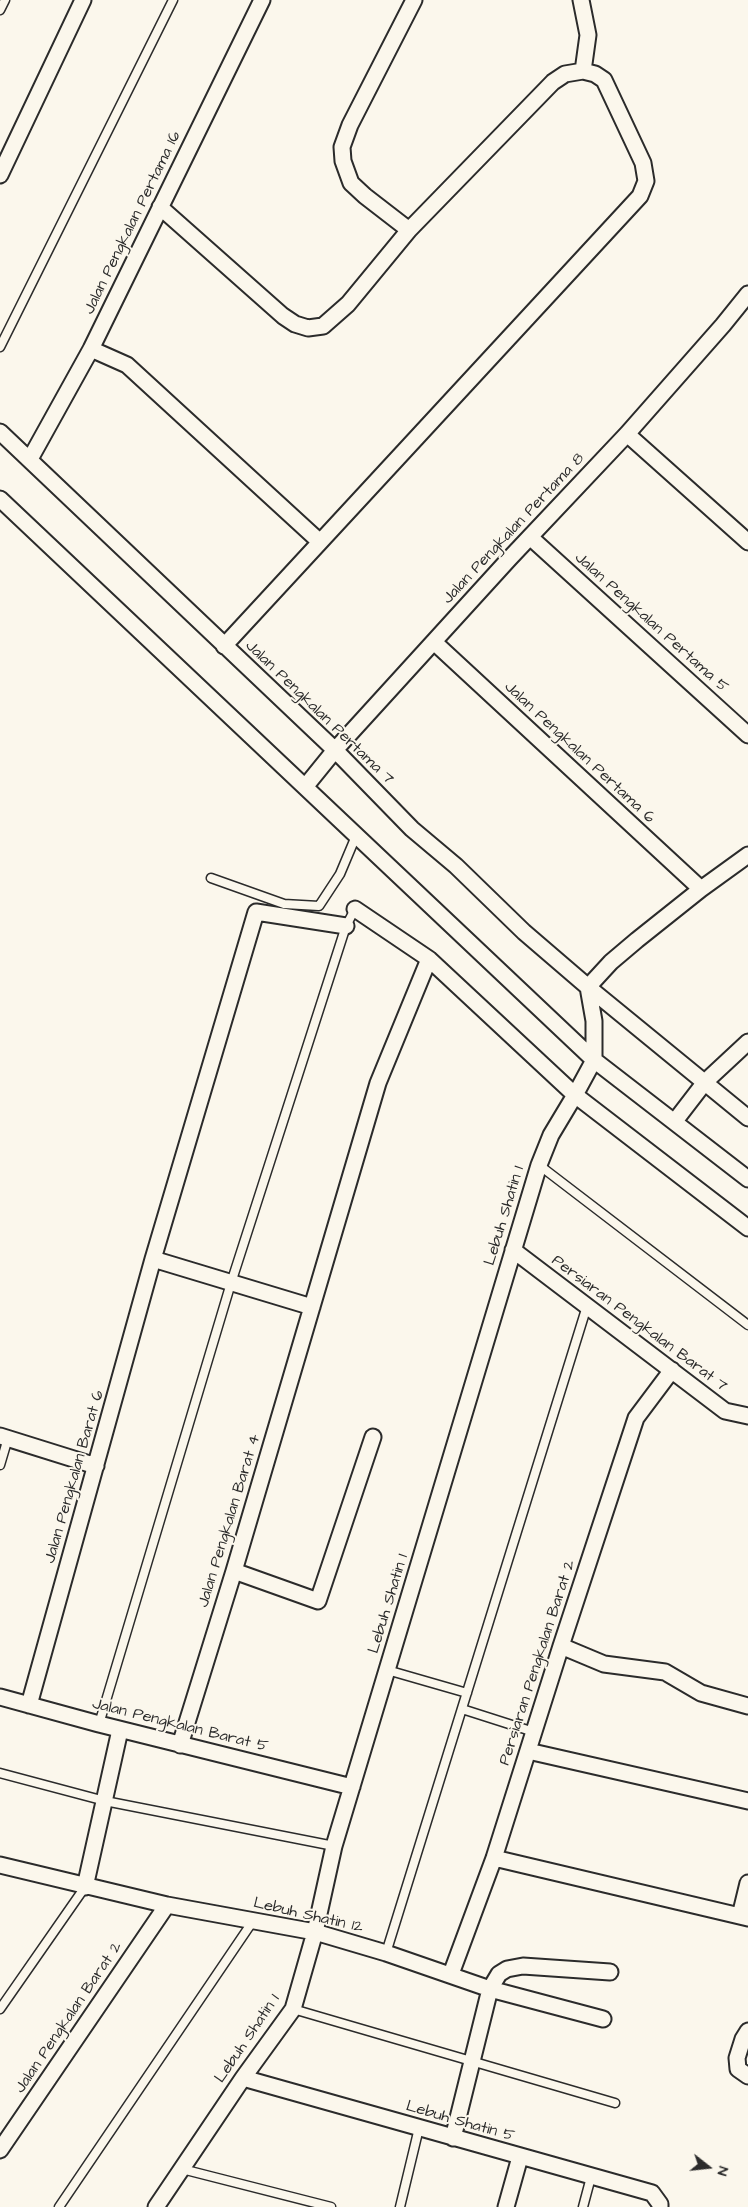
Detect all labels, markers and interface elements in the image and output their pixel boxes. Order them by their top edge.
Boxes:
street label: Jalan Pengkalan Pertama 16 [80,128,186,318]
street label: Jalan Pengkalan Pertama 8 [439,450,589,608]
street label: Jalan Pengkalan Pertama 5 [570,549,732,697]
street label: Jalan Pengkalan Pertama 7 [241,637,397,789]
street label: Jalan Pengkalan Pertama 6 [500,678,658,828]
street label: Lebuh Shatin 1 [481,1164,529,1268]
street label: Persiaran Pengkalan Barat 7 [547,1252,731,1396]
street label: Jalan Pengkalan Barat 6 [41,1388,109,1566]
street label: Jalan Pengkalan Barat 4 [194,1432,266,1610]
street label: Lebuh Shatin 1 [365,1552,413,1656]
street label: Persiaran Pengkalan Barat 2 [496,1558,580,1768]
street label: Jalan Pengkalan Barat 5 [90,1695,270,1757]
street label: Lebuh Shatin 12 [251,1894,365,1938]
street label: Jalan Pengkalan Barat 2 [11,1939,127,2097]
street label: Lebuh Shatin 1 [211,1991,285,2087]
street label: Lebuh Shatin 5 [403,2097,517,2147]
north arrow [683,2142,733,2192]
text: N [712,2164,733,2178]

